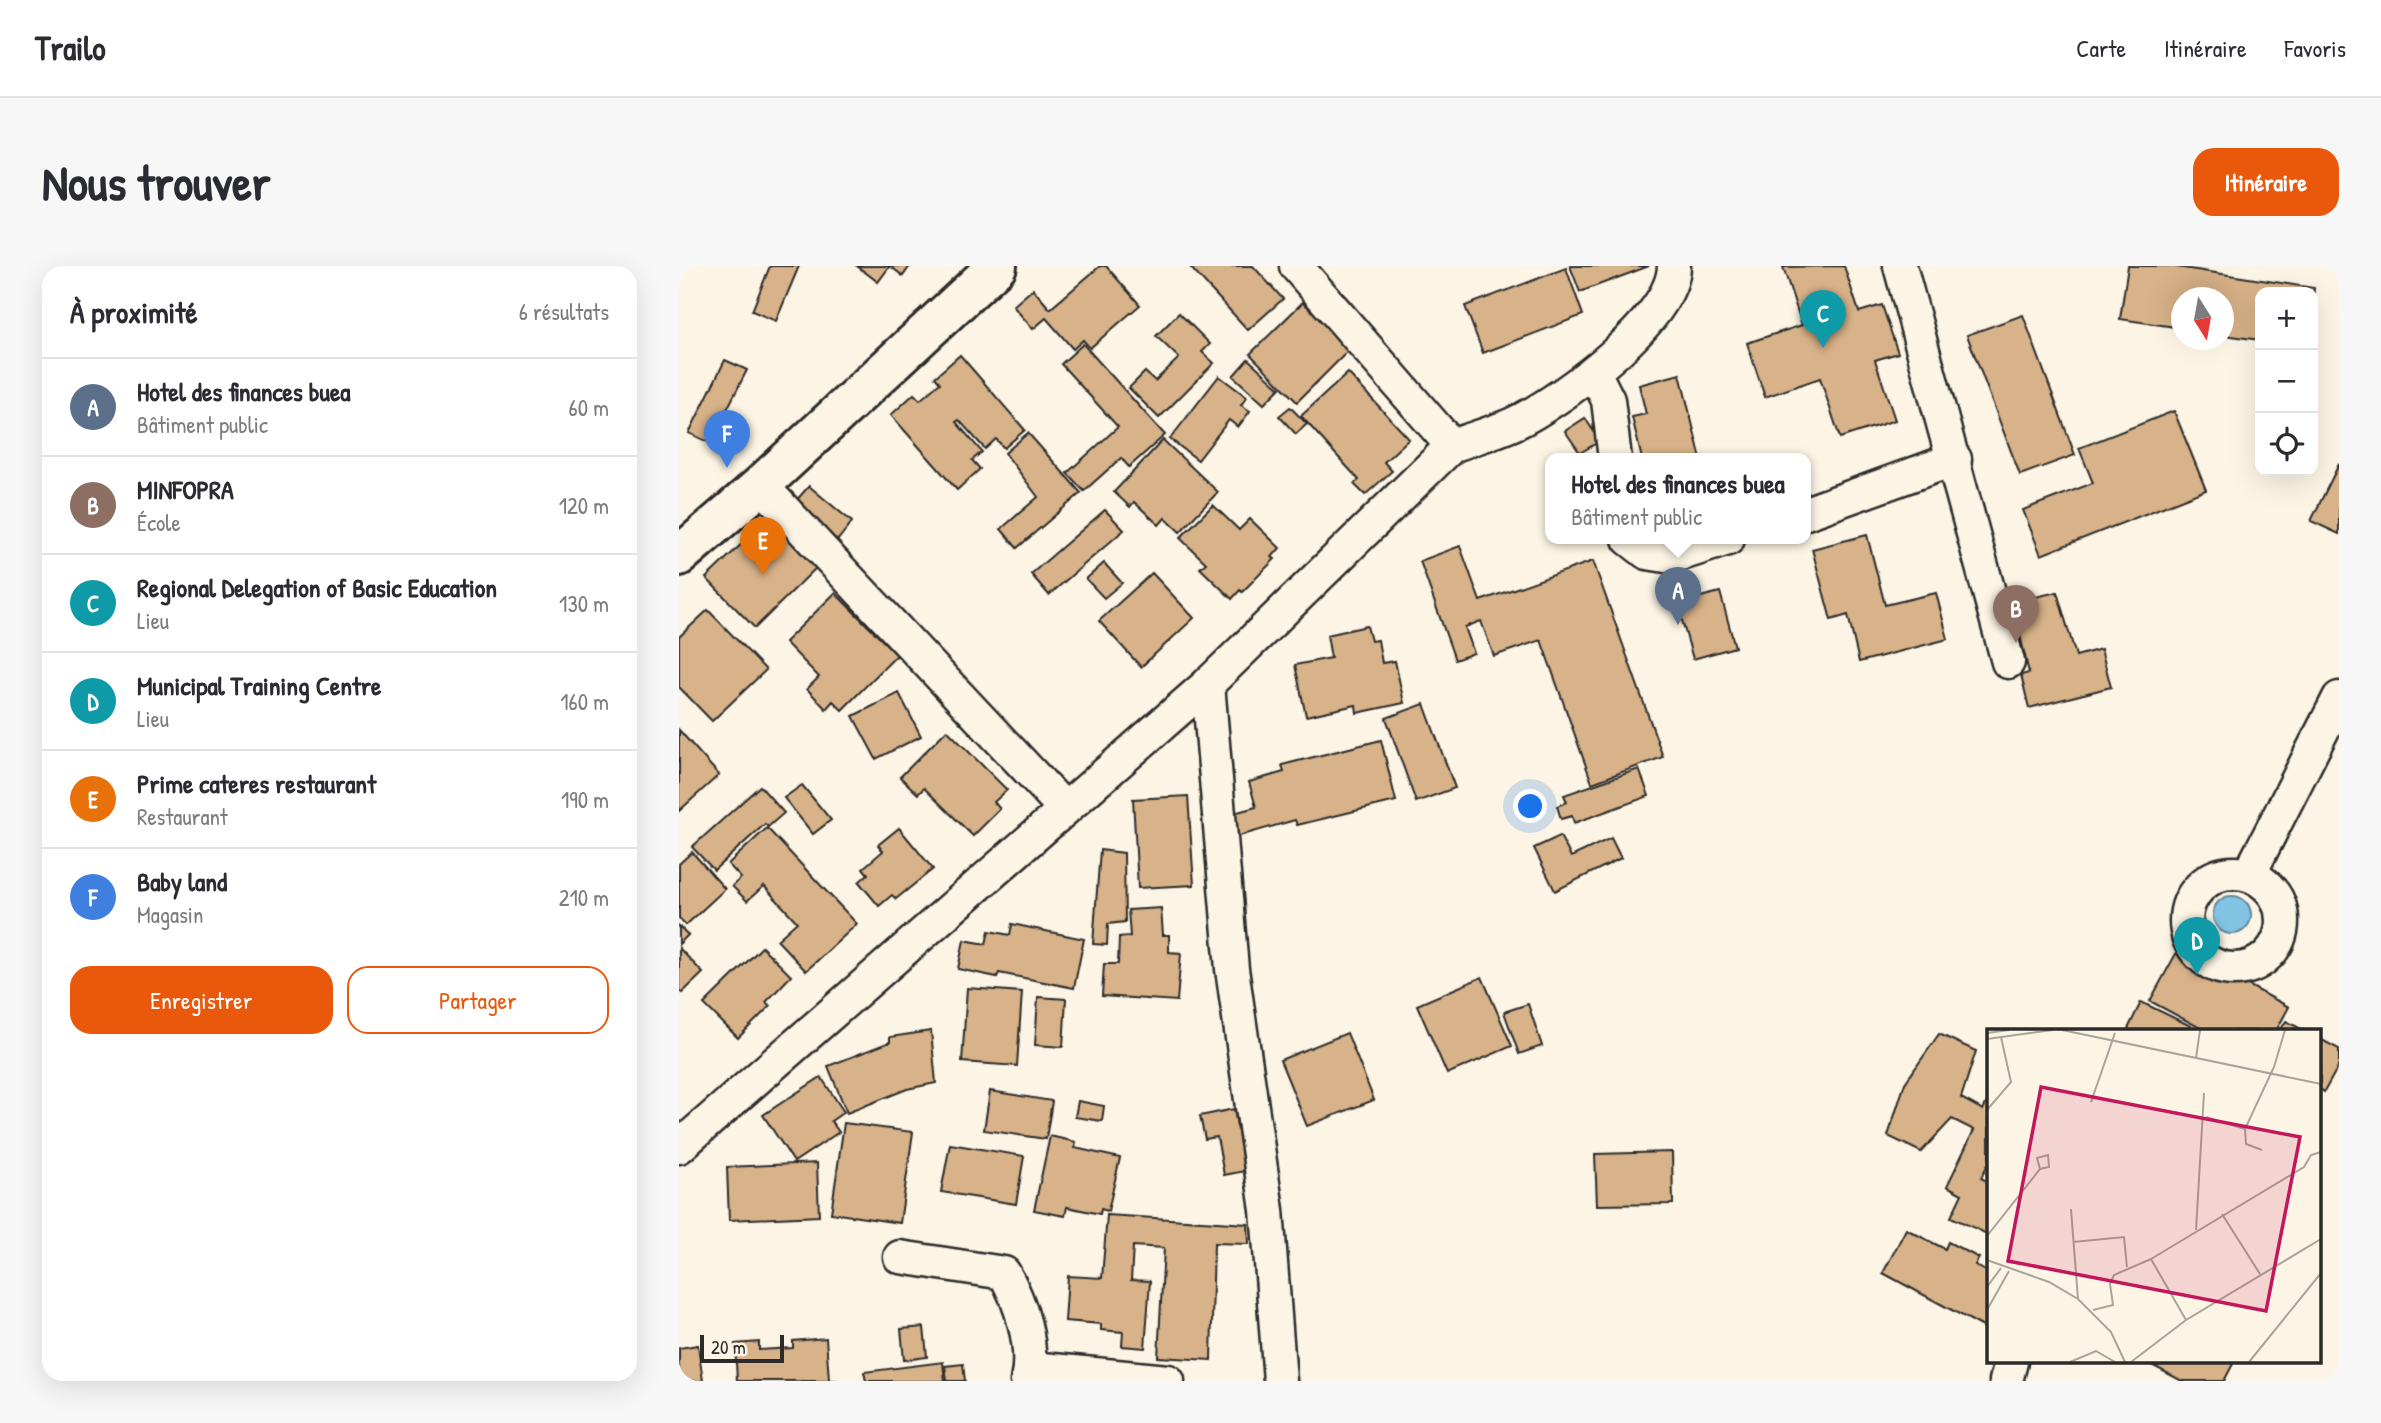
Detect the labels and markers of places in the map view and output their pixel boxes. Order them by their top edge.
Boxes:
pin: C [1800,290,1846,348]
pin: F [704,410,750,468]
pin: E [740,517,786,575]
pin: A [1655,567,1701,625]
pin: B [1993,585,2039,643]
pin: D [2174,917,2220,975]

